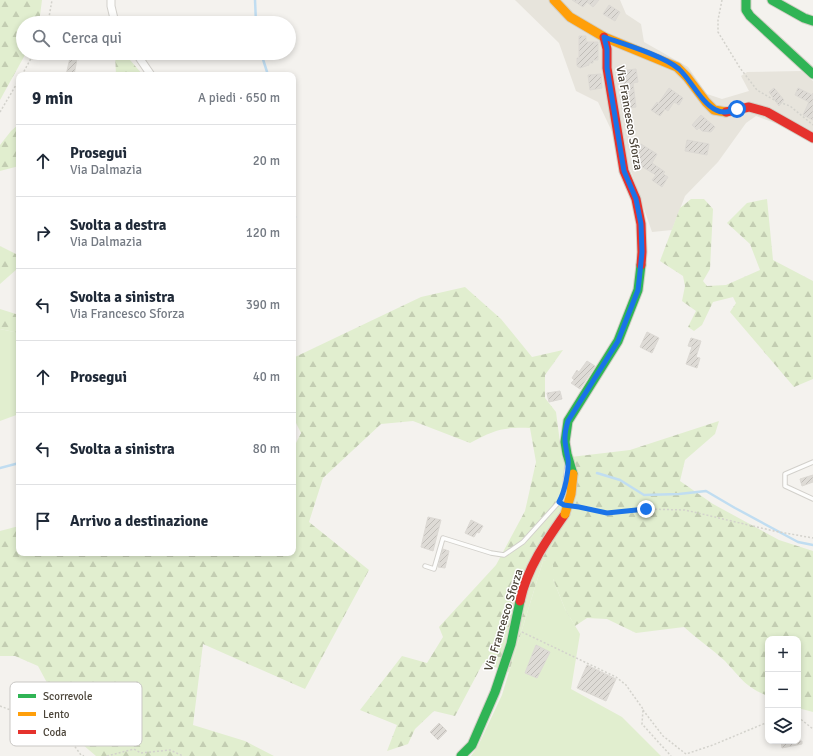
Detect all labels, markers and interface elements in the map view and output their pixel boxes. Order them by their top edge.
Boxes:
search box [16,16,296,60]
icon: search [30,27,52,49]
text: Cerca qui [62,29,122,47]
street label: Via Francesco Sforza [612,65,646,171]
text: 9 min [32,88,73,109]
text: A piedi · 650 m [198,90,280,106]
route start [728,100,746,118]
text: Prosegui [70,144,127,162]
icon: ahead [32,150,54,172]
text: 20 m [253,153,280,169]
text: Via Dalmazia [70,162,142,178]
text: Svolta a destra [70,216,166,234]
icon: right [32,222,54,244]
text: 120 m [246,225,280,241]
text: Via Dalmazia [70,234,142,250]
text: Svolta a sinistra [70,288,175,306]
icon: left [32,294,54,316]
text: 390 m [246,297,280,313]
text: Via Francesco Sforza [70,306,185,322]
icon: ahead [32,366,54,388]
text: Prosegui [70,368,127,386]
text: 40 m [253,369,280,385]
icon: left [32,438,54,460]
text: Svolta a sinistra [70,440,175,458]
text: 80 m [253,441,280,457]
route end [637,500,655,518]
icon: arrive [32,510,54,532]
text: Arrivo a destinazione [70,512,208,530]
street label: Via Francesco Sforza [481,567,527,673]
map controls [765,636,801,744]
button: + [765,636,801,672]
button: − [765,672,801,708]
legend [10,682,142,746]
text: Scorrevole [43,690,92,703]
text: Lento [43,708,70,721]
button: layers [765,708,801,744]
text: Coda [43,726,67,739]

